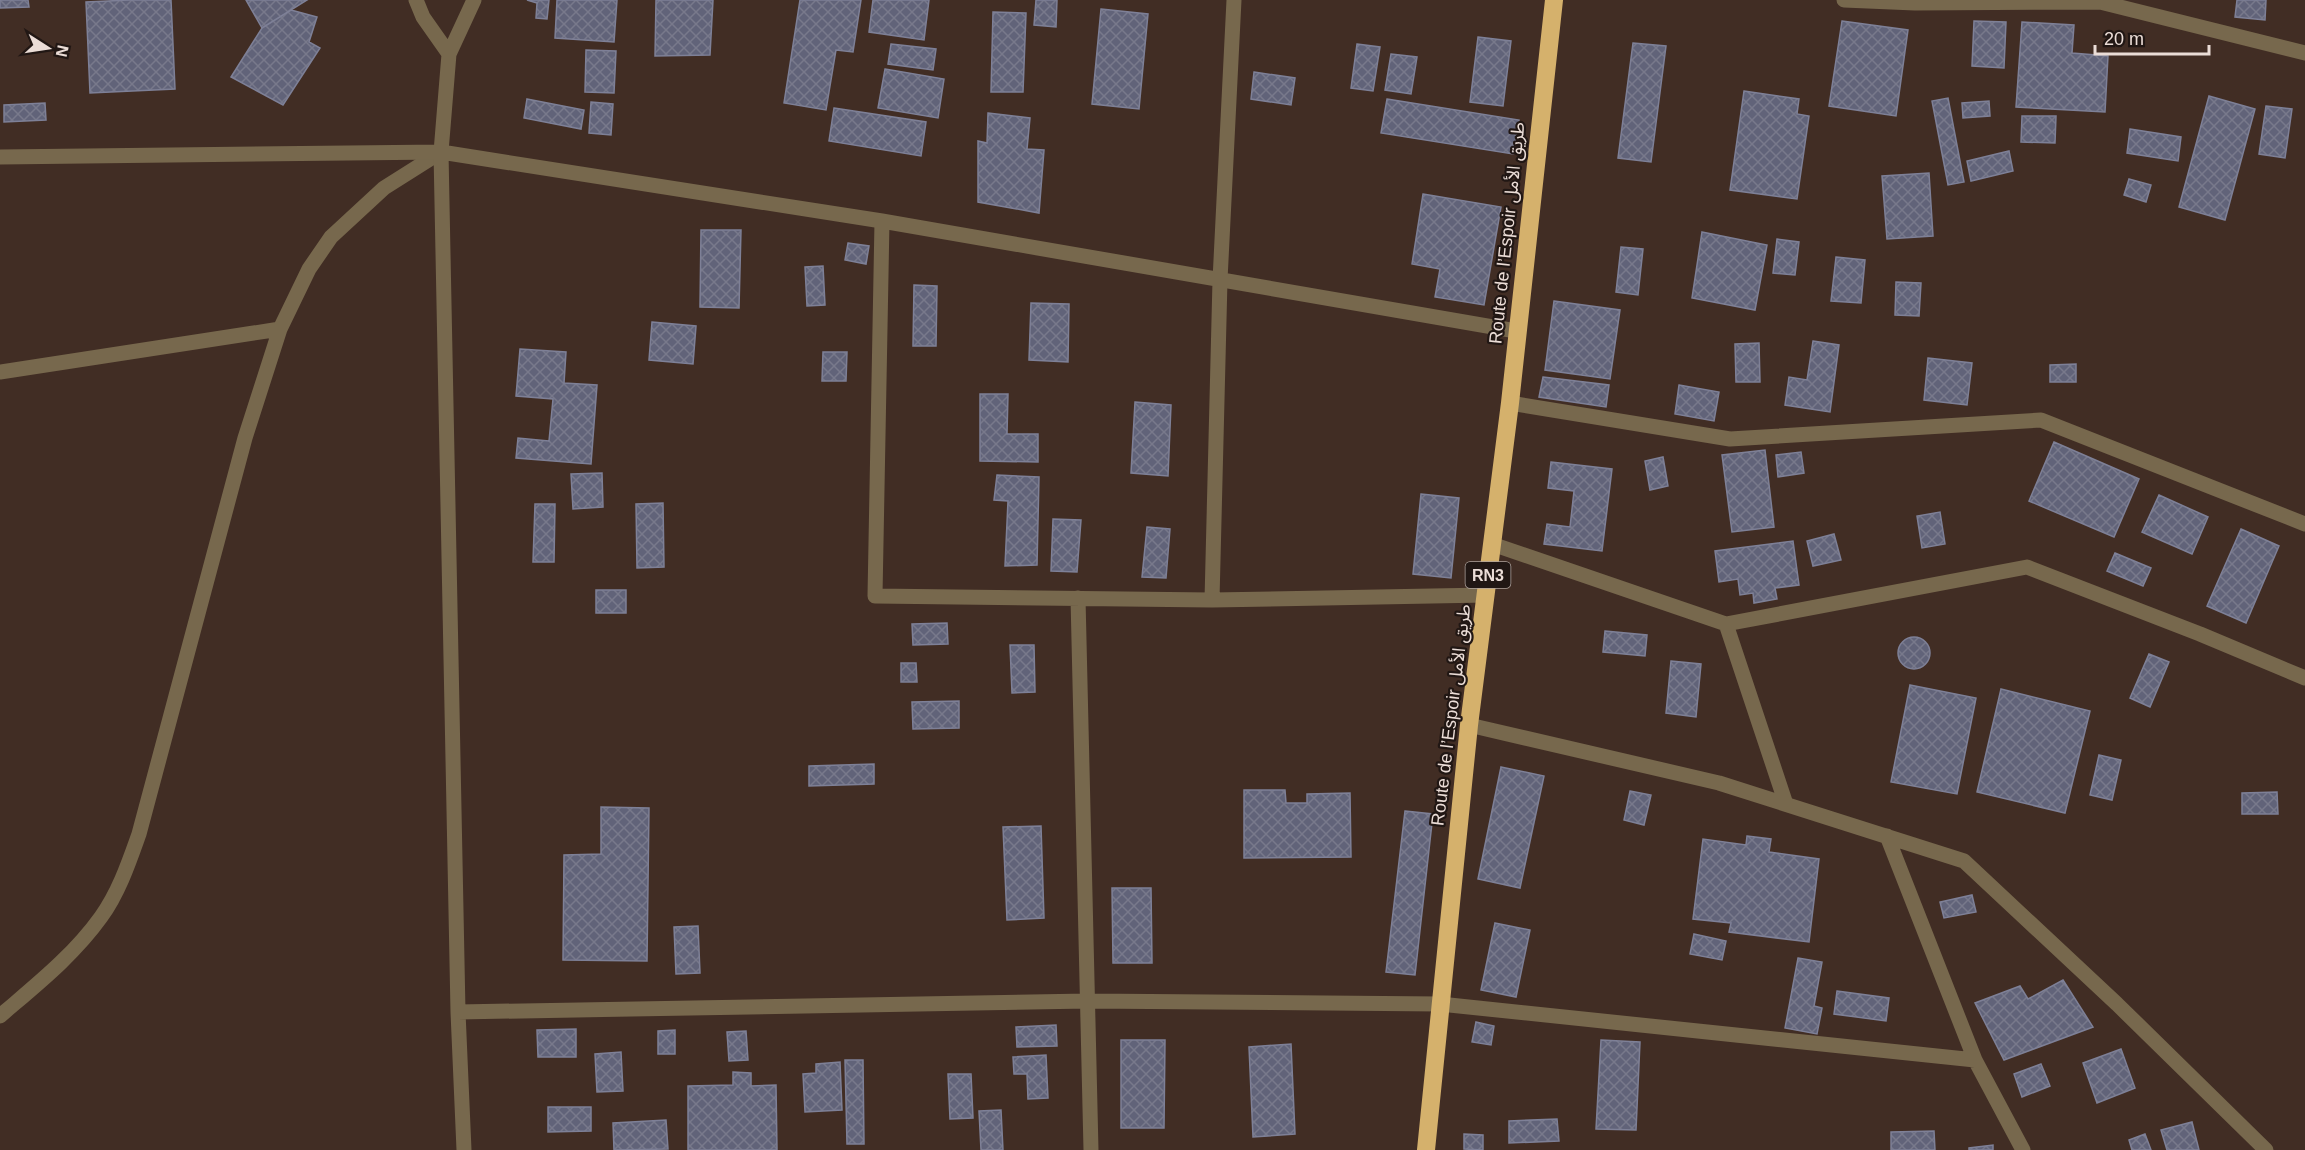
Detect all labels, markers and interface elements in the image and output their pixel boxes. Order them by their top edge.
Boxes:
north arrow [18,18,78,78]
scale bar [2095,18,2209,56]
text: 20 m [2104,29,2144,49]
text: N [53,44,72,58]
street label: Route de l’Espoir طريق الأمل [1485,121,1530,345]
road number: RN3 [1466,562,1510,588]
street label: Route de l’Espoir طريق الأمل [1427,603,1476,827]

